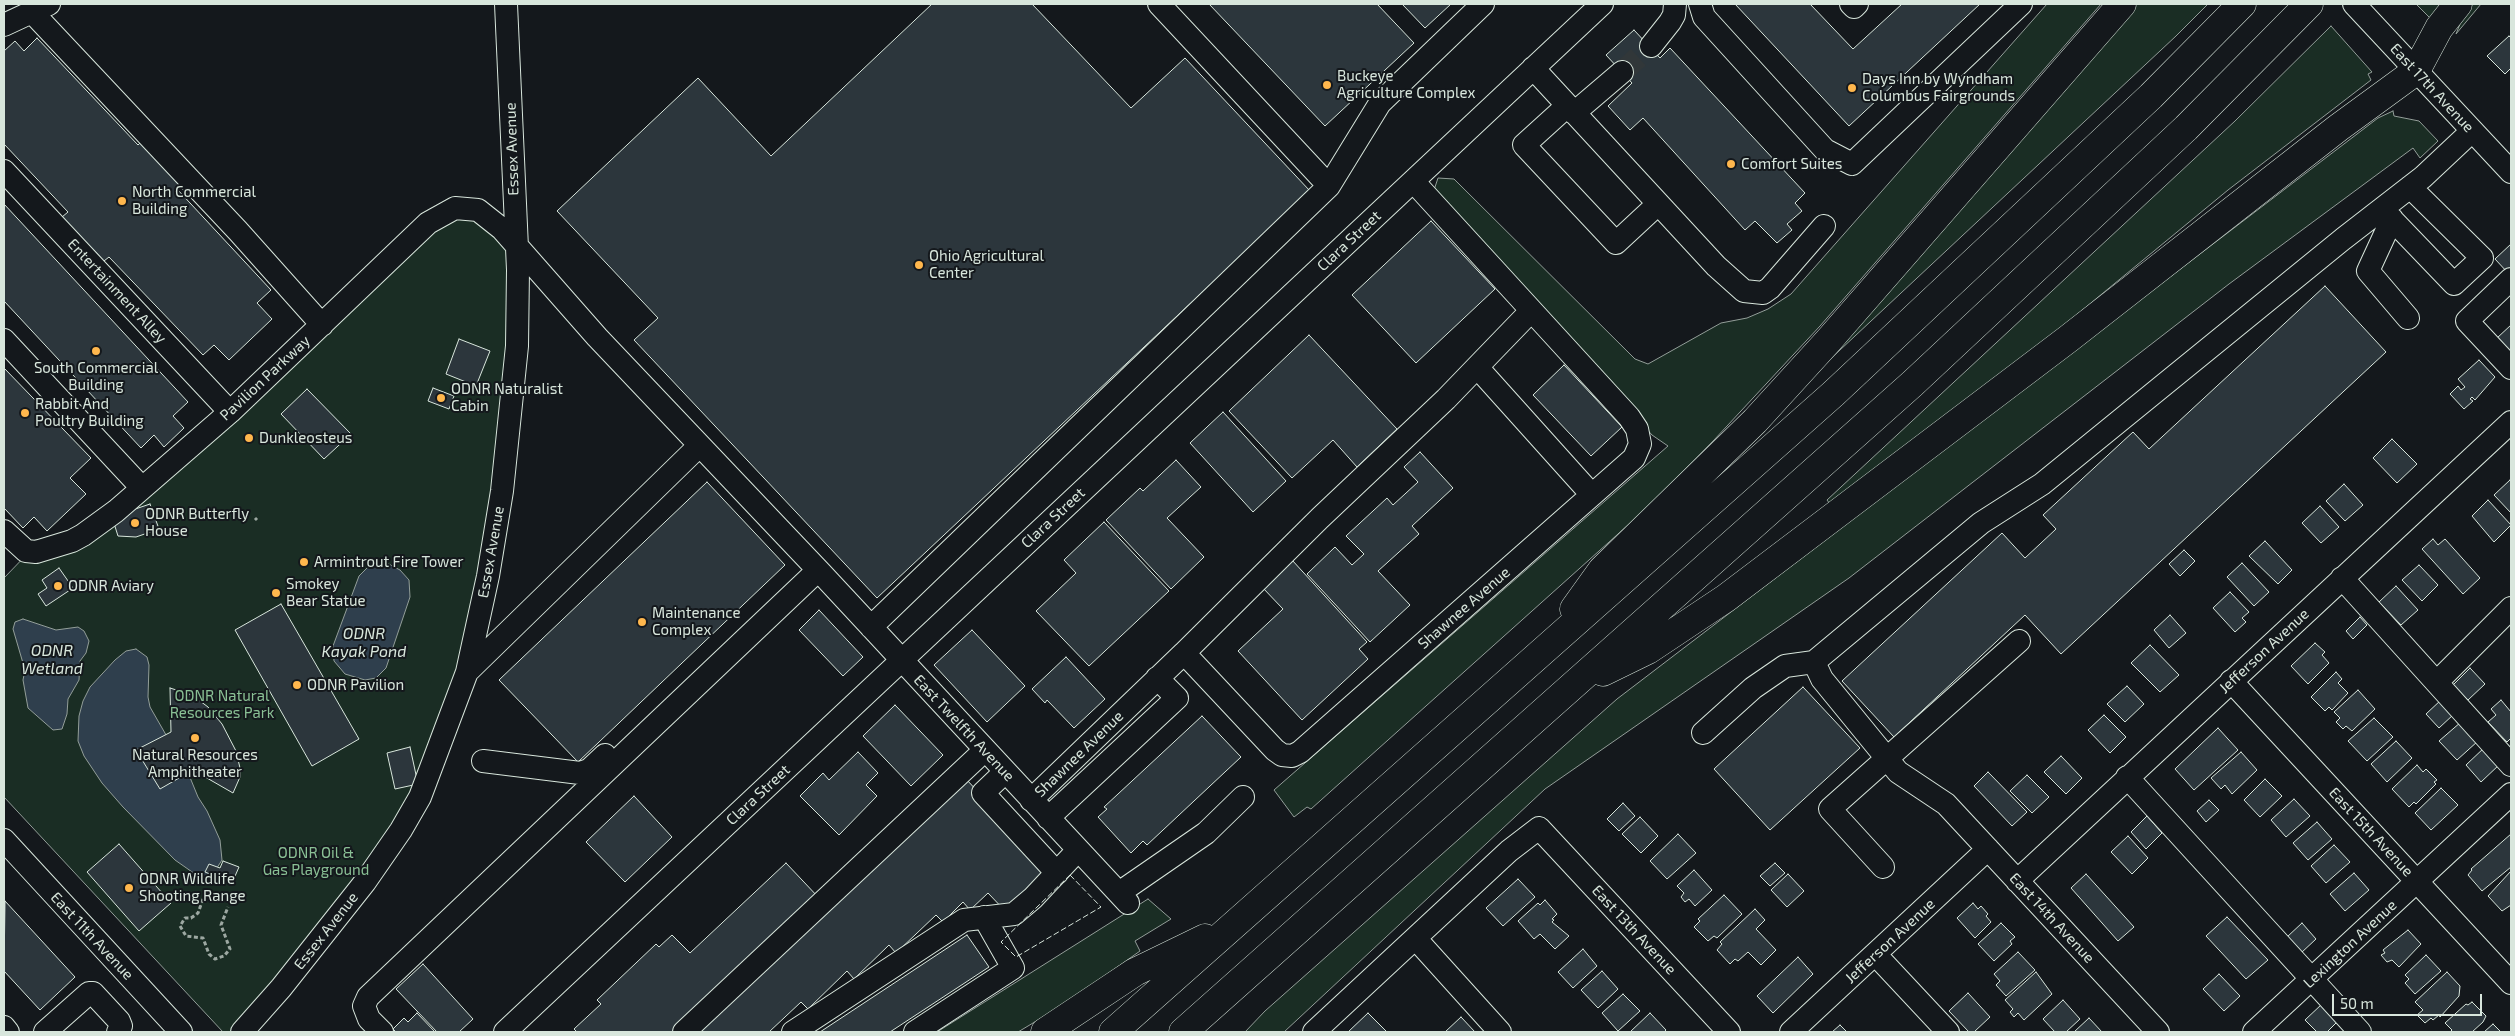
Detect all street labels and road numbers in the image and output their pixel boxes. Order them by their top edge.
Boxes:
street label: East 17th Avenue [2386,40,2478,136]
street label: Essex Avenue [501,102,523,196]
street label: Clara Street [1313,207,1385,275]
street label: Entertainment Alley [64,235,170,347]
street label: Pavilion Parkway [216,332,314,424]
street label: Clara Street [1017,484,1089,552]
street label: Essex Avenue [474,505,508,599]
street label: Shawnee Avenue [1414,563,1514,653]
street label: Jefferson Avenue [2215,605,2313,697]
street label: East Twelfth Avenue [910,671,1018,785]
street label: Shawnee Avenue [1031,707,1127,801]
street label: Clara Street [722,761,794,829]
street label: East 15th Avenue [2325,784,2417,880]
street label: East 14th Avenue [2006,869,2098,967]
street label: East 13th Avenue [1588,882,1680,978]
street label: East 11th Avenue [47,888,137,984]
street label: Essex Avenue [290,889,362,973]
street label: Jefferson Avenue [1841,895,1939,987]
street label: Lexington Avenue [2300,896,2400,992]

